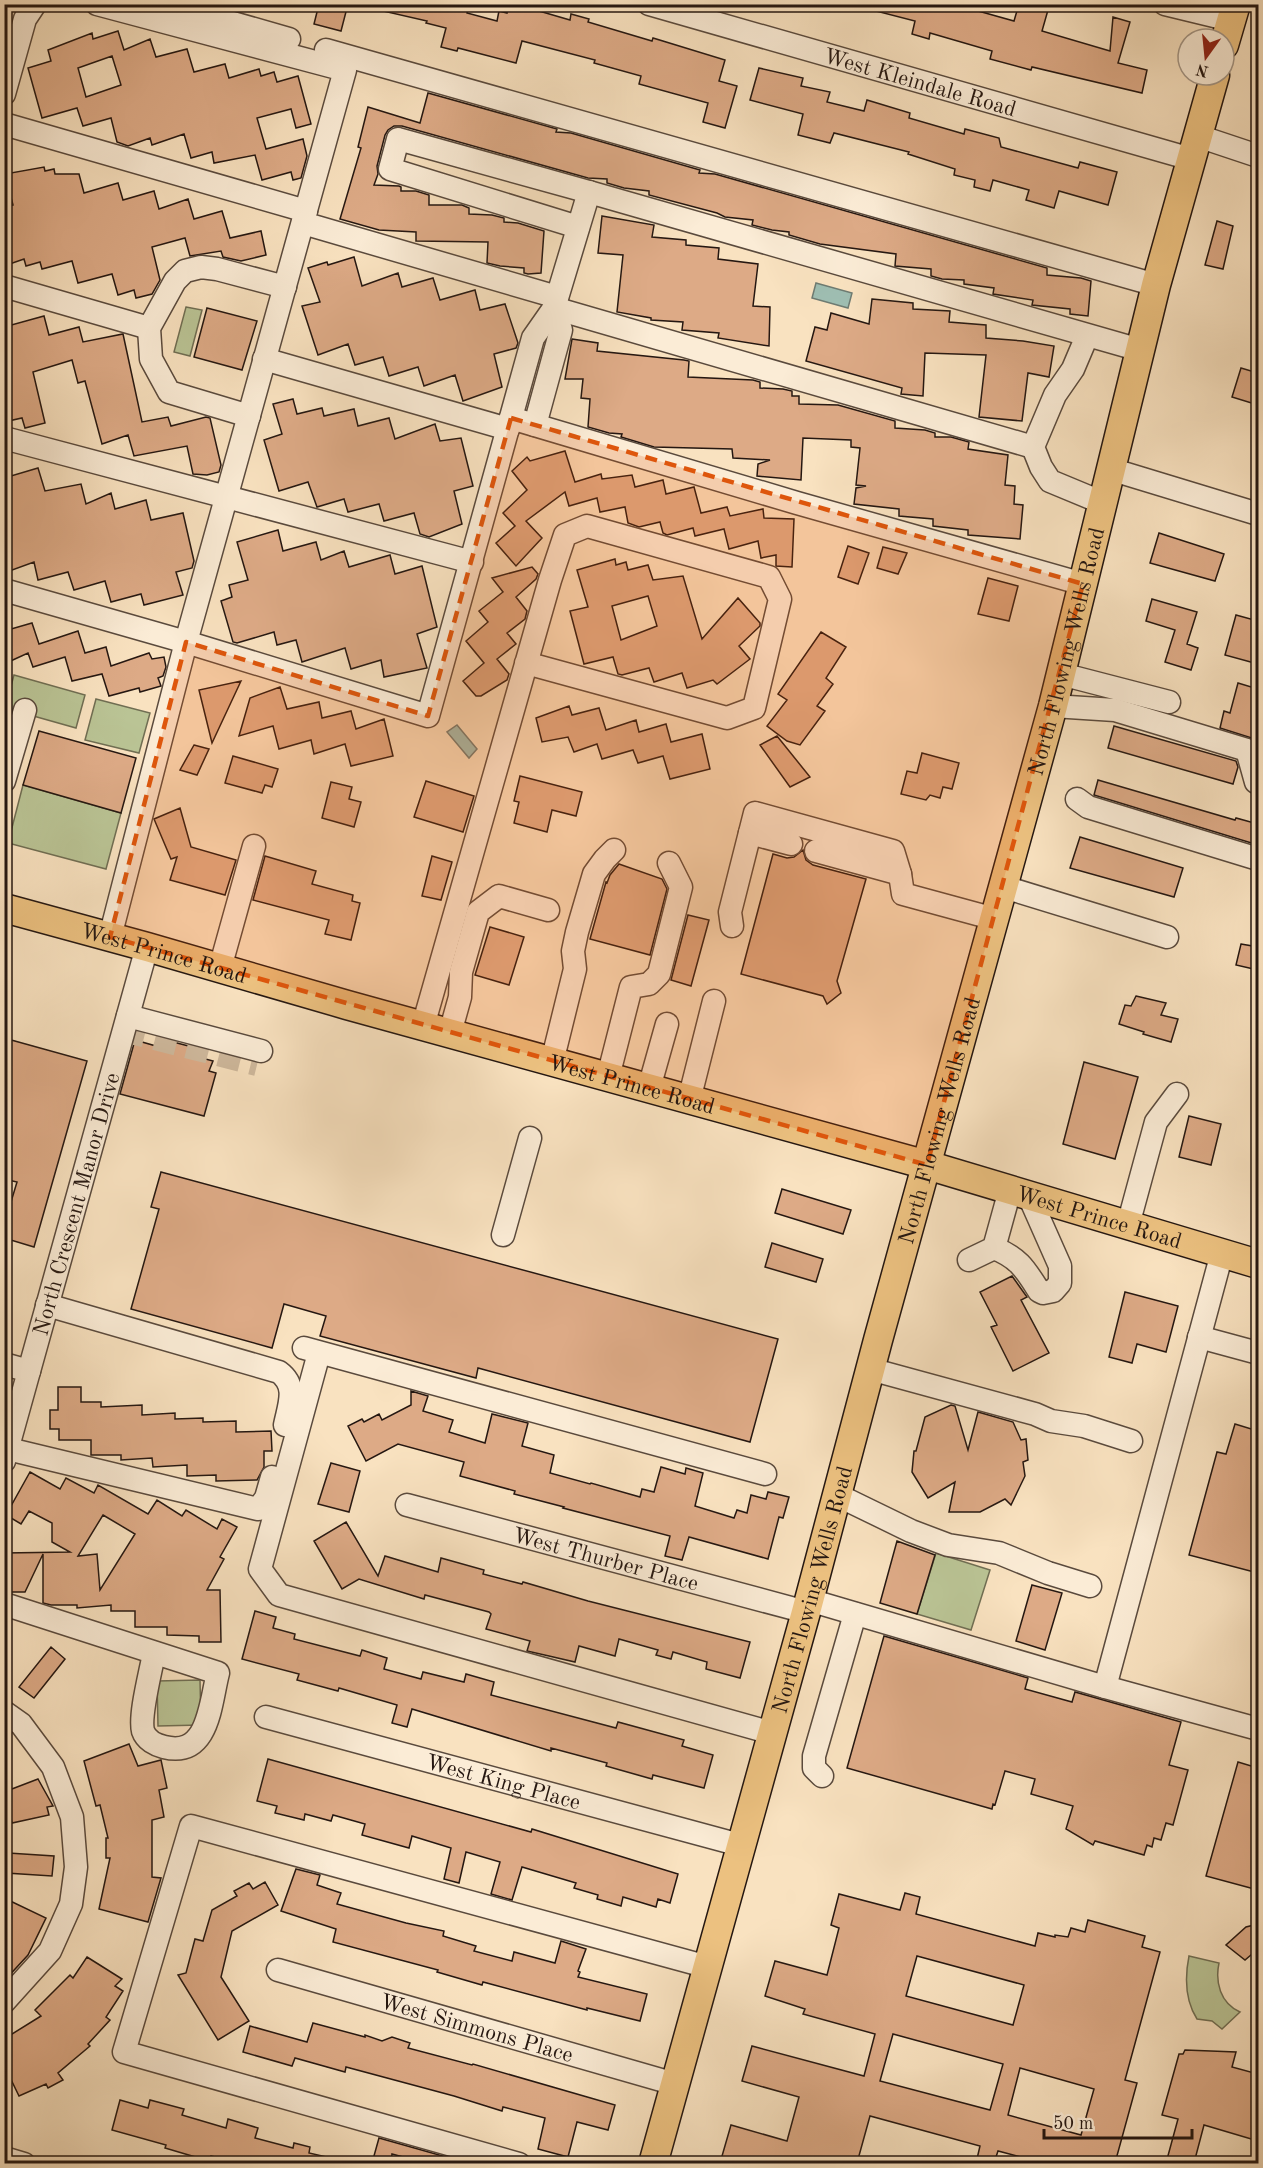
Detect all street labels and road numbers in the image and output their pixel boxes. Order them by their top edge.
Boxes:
street label: West Kleindale Road [821,46,1018,121]
street label: North Flowing Wells Road [1025,525,1109,778]
street label: West Prince Road [78,920,249,988]
street label: North Flowing Wells Road [896,995,985,1247]
street label: West Prince Road [546,1052,717,1119]
street label: North Crescent Manor Drive [30,1070,125,1338]
street label: West Prince Road [1013,1183,1184,1254]
street label: North Flowing Wells Road [769,1464,857,1716]
street label: West Thurber Place [510,1525,701,1596]
street label: West King Place [423,1752,583,1814]
street label: West Simmons Place [377,1991,575,2067]

